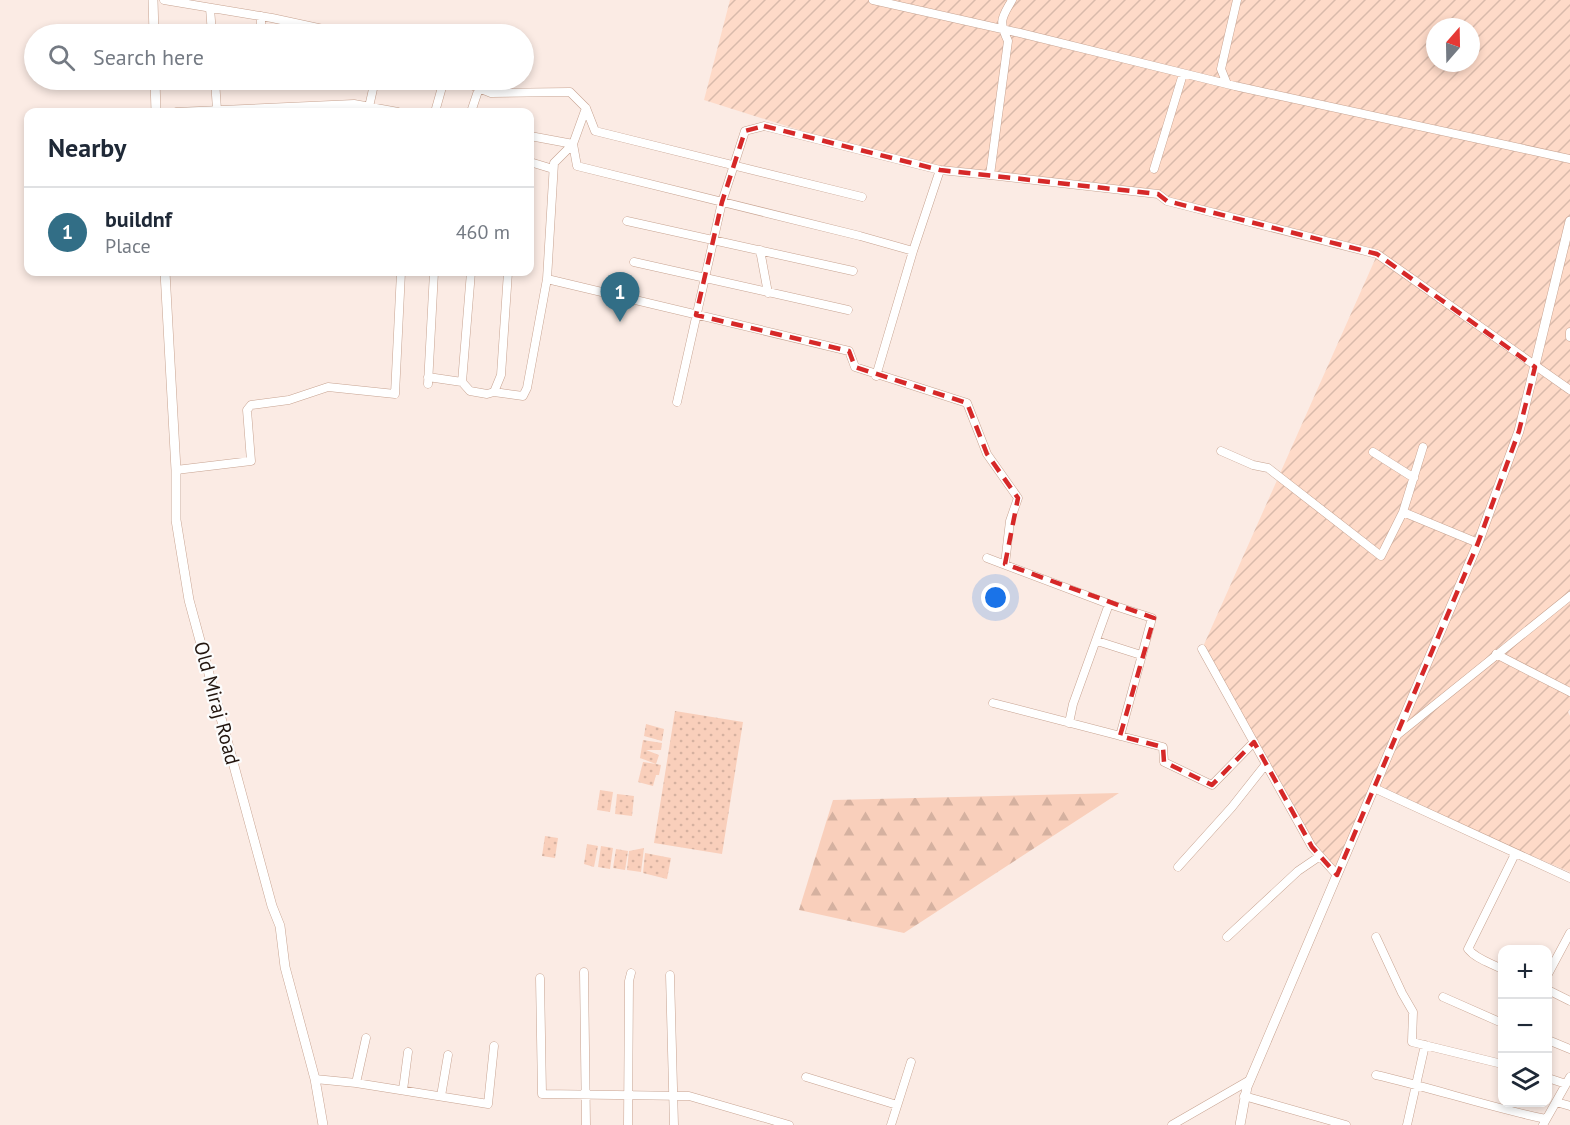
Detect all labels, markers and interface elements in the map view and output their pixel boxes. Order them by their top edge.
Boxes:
north arrow [1426,18,1480,72]
search box [24,24,534,90]
icon: search [45,41,78,74]
text: Search here [93,43,204,71]
text: Nearby [48,131,126,164]
text: buildnf [105,205,172,233]
text: 1 [62,219,73,245]
text: 460 m [456,219,510,245]
text: Place [105,233,151,259]
pin: 1 [600,272,640,322]
your location [981,583,1010,612]
street label: Old Miraj Road [188,639,246,767]
map controls [1498,945,1552,1107]
button: + [1498,945,1552,999]
button: − [1498,999,1552,1053]
button: layers [1498,1053,1552,1107]

